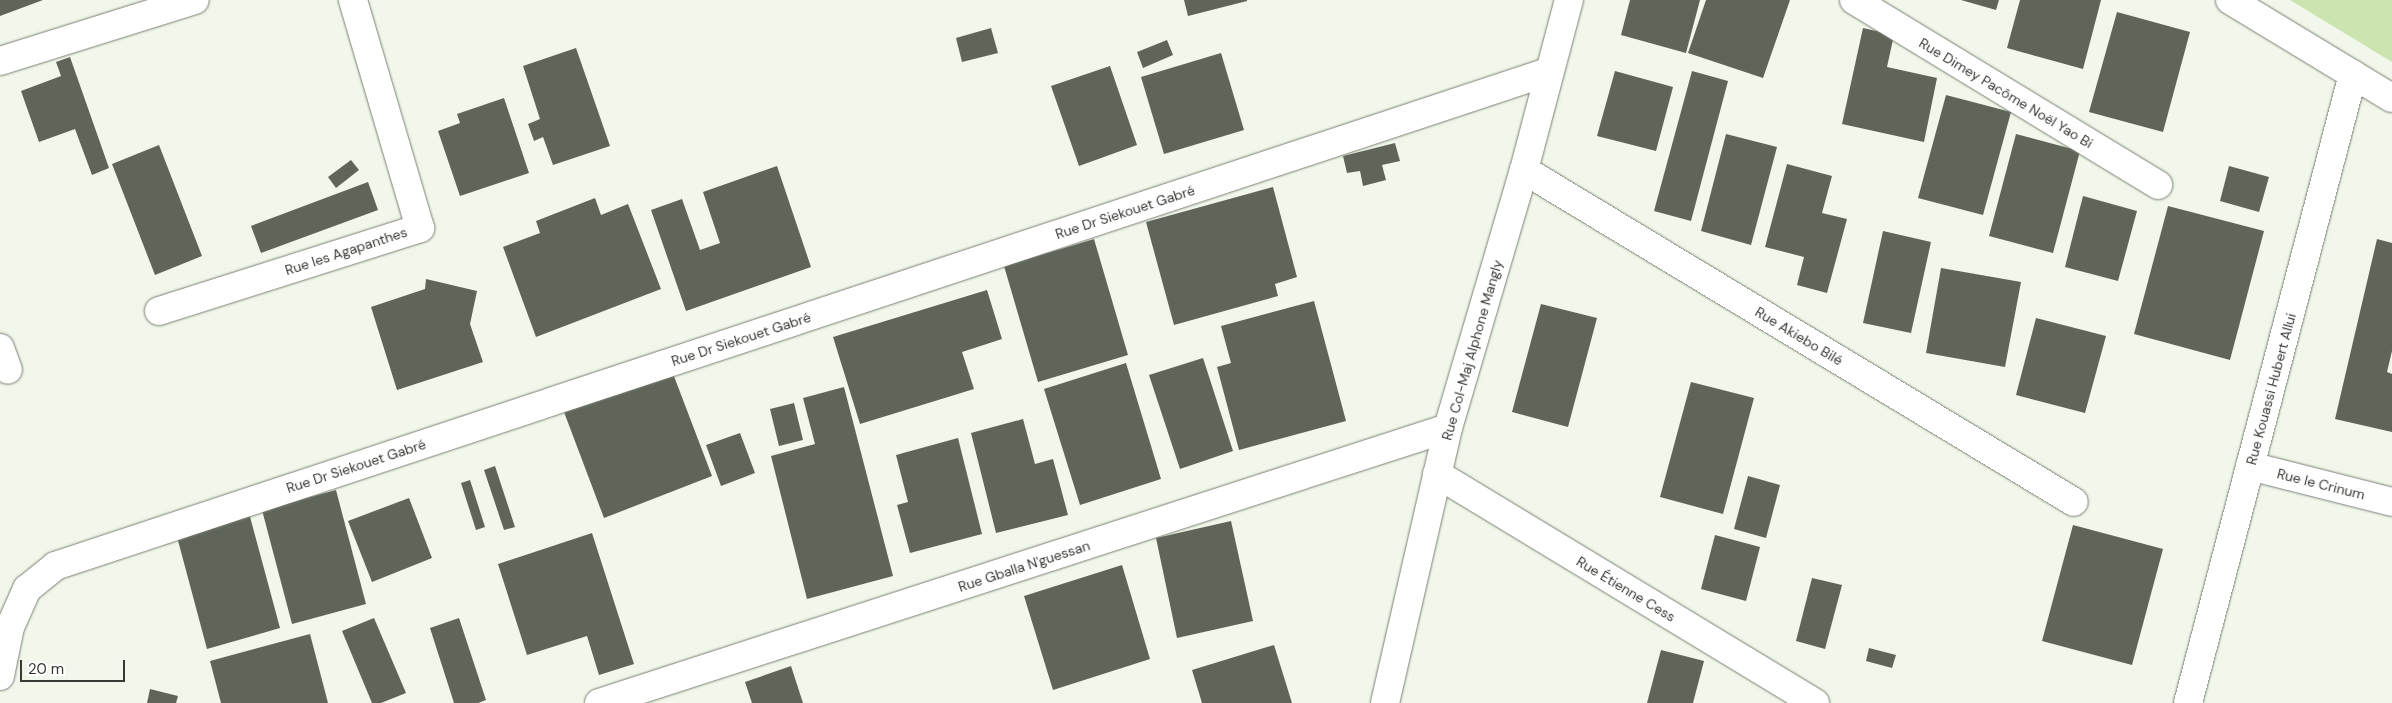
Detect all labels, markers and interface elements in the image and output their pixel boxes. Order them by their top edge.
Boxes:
street label: Rue Dimey Pacôme Noël Yao Bi [1916,34,2096,152]
street label: Rue Dr Siekouet Gabré [1053,182,1197,242]
street label: Rue les Agapanthes [283,223,409,279]
street label: Rue Col-Maj Alphone Mangly [1438,258,1506,442]
street label: Rue Akiebo Bilé [1752,303,1846,369]
street label: Rue Dr Siekouet Gabré [669,309,813,369]
street label: Rue Kouassi Hubert Allui [2243,311,2299,467]
street label: Rue Dr Siekouet Gabré [284,436,428,496]
street label: Rue le Crinum [2275,465,2367,503]
street label: Rue Gballa N'guessan [956,537,1092,595]
street label: Rue Étienne Cess [1573,553,1679,625]
scale bar [22,650,128,682]
text: 20 m [28,659,64,679]

